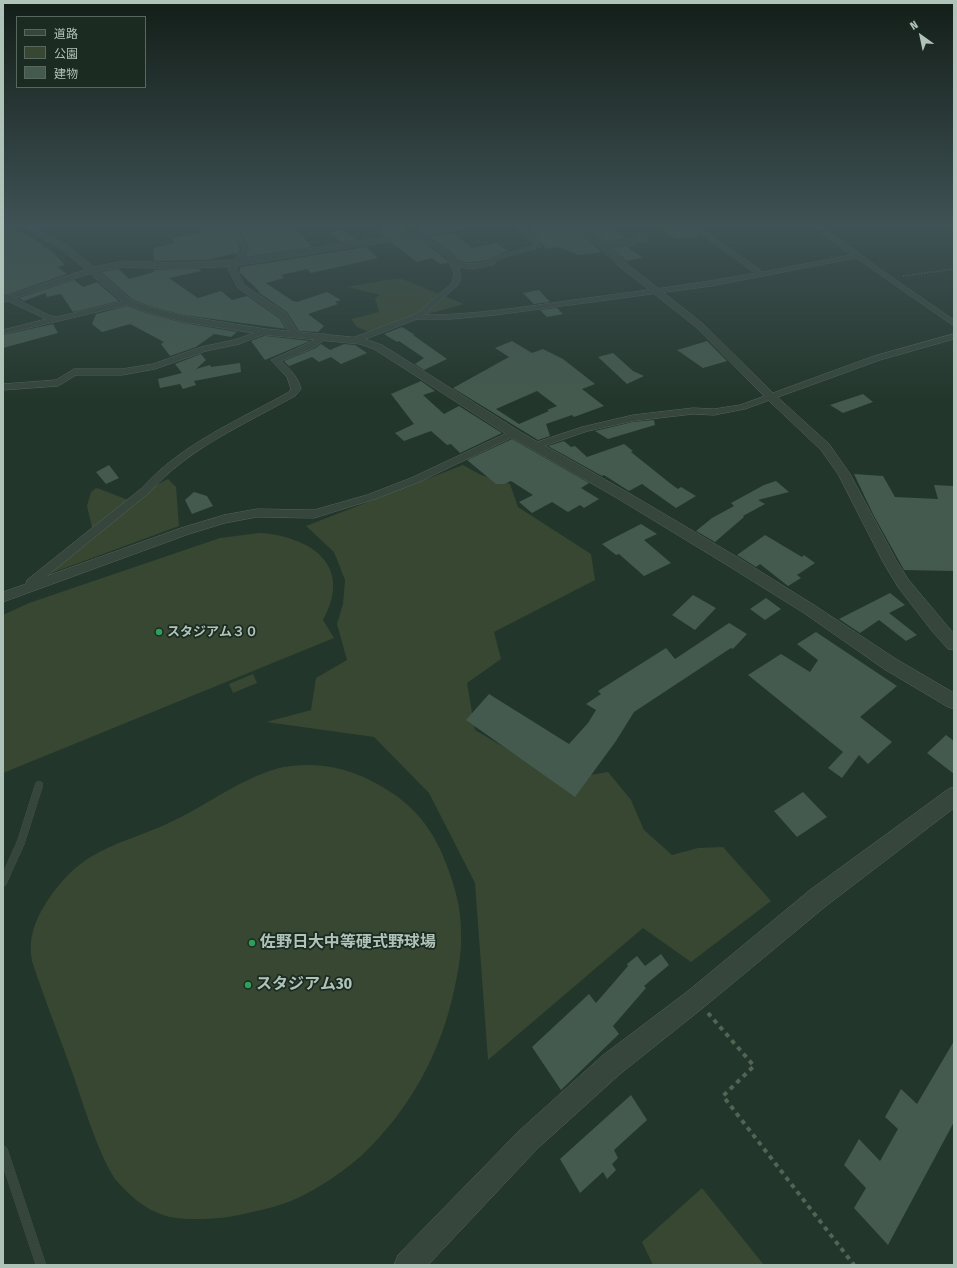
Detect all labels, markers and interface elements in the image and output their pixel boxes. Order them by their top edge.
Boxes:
legend [16,16,146,88]
north arrow [901,16,941,56]
text: N [908,18,920,33]
text: 道路 [54,27,78,41]
text: 公園 [54,47,78,61]
text: 建物 [54,67,78,81]
place label: スタジアム３０ [167,624,258,640]
marker: スタジアム３０ [154,627,164,637]
place label: 佐野日大中等硬式野球場 [260,933,436,953]
marker: 佐野日大中等硬式野球場 [247,938,257,948]
place label: スタジアム30 [256,975,352,995]
marker: スタジアム30 [243,980,253,990]

